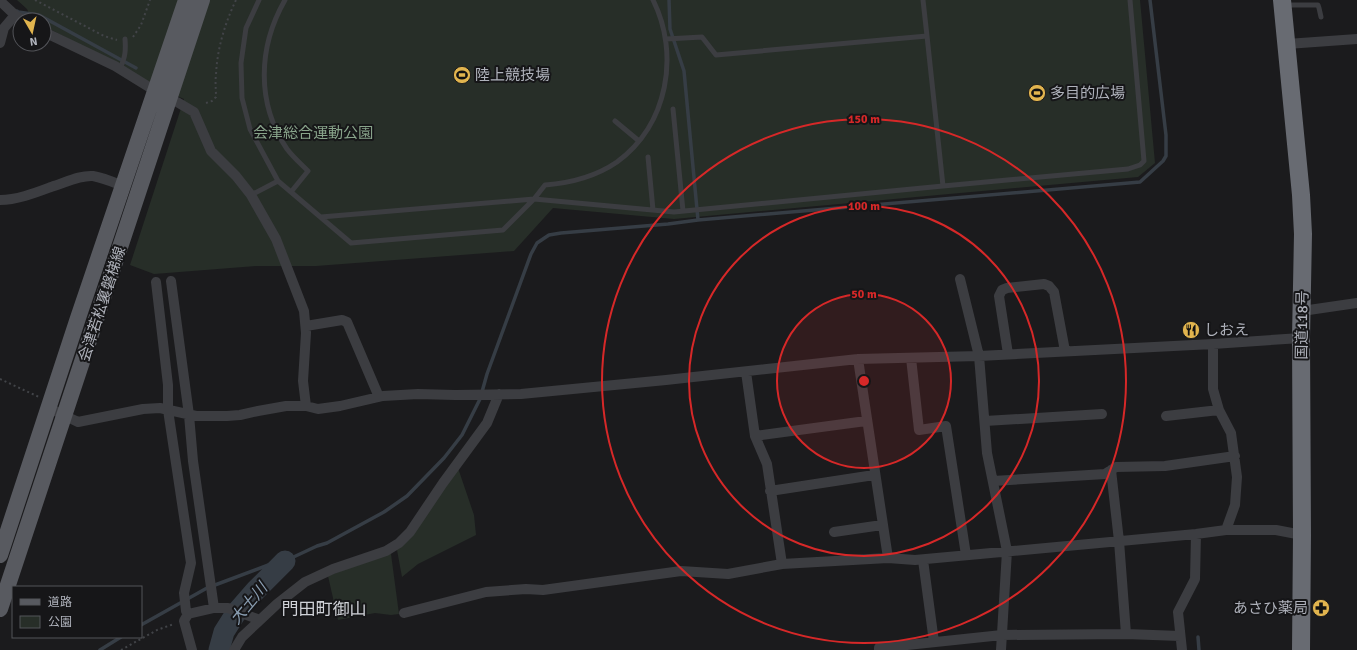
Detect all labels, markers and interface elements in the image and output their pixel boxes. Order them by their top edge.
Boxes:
north arrow [12,12,52,52]
text: N [29,34,38,48]
sports icon: 陸上競技場 [452,65,472,85]
place label: 陸上競技場 [475,66,550,84]
sports icon: 多目的広場 [1027,83,1047,103]
place label: 多目的広場 [1050,84,1125,102]
text: 150 m [848,112,880,127]
park label: 会津総合運動公園 [253,124,373,142]
text: 100 m [848,199,880,214]
street label: 会津若松裏磐梯線 [75,244,129,364]
text: 50 m [851,287,877,302]
street label: 国道118号 [1292,290,1312,360]
restaurant icon: しおえ [1181,320,1201,340]
place label: しおえ [1204,321,1249,339]
centre of rings [857,374,871,388]
water label: 大土川 [226,577,273,628]
legend [12,586,142,638]
text: 道路 [48,595,72,610]
pharmacy icon: あさひ薬局 [1311,598,1331,618]
district label: 門田町御山 [282,599,367,620]
place label: あさひ薬局 [1233,599,1308,617]
text: 公園 [48,615,72,630]

